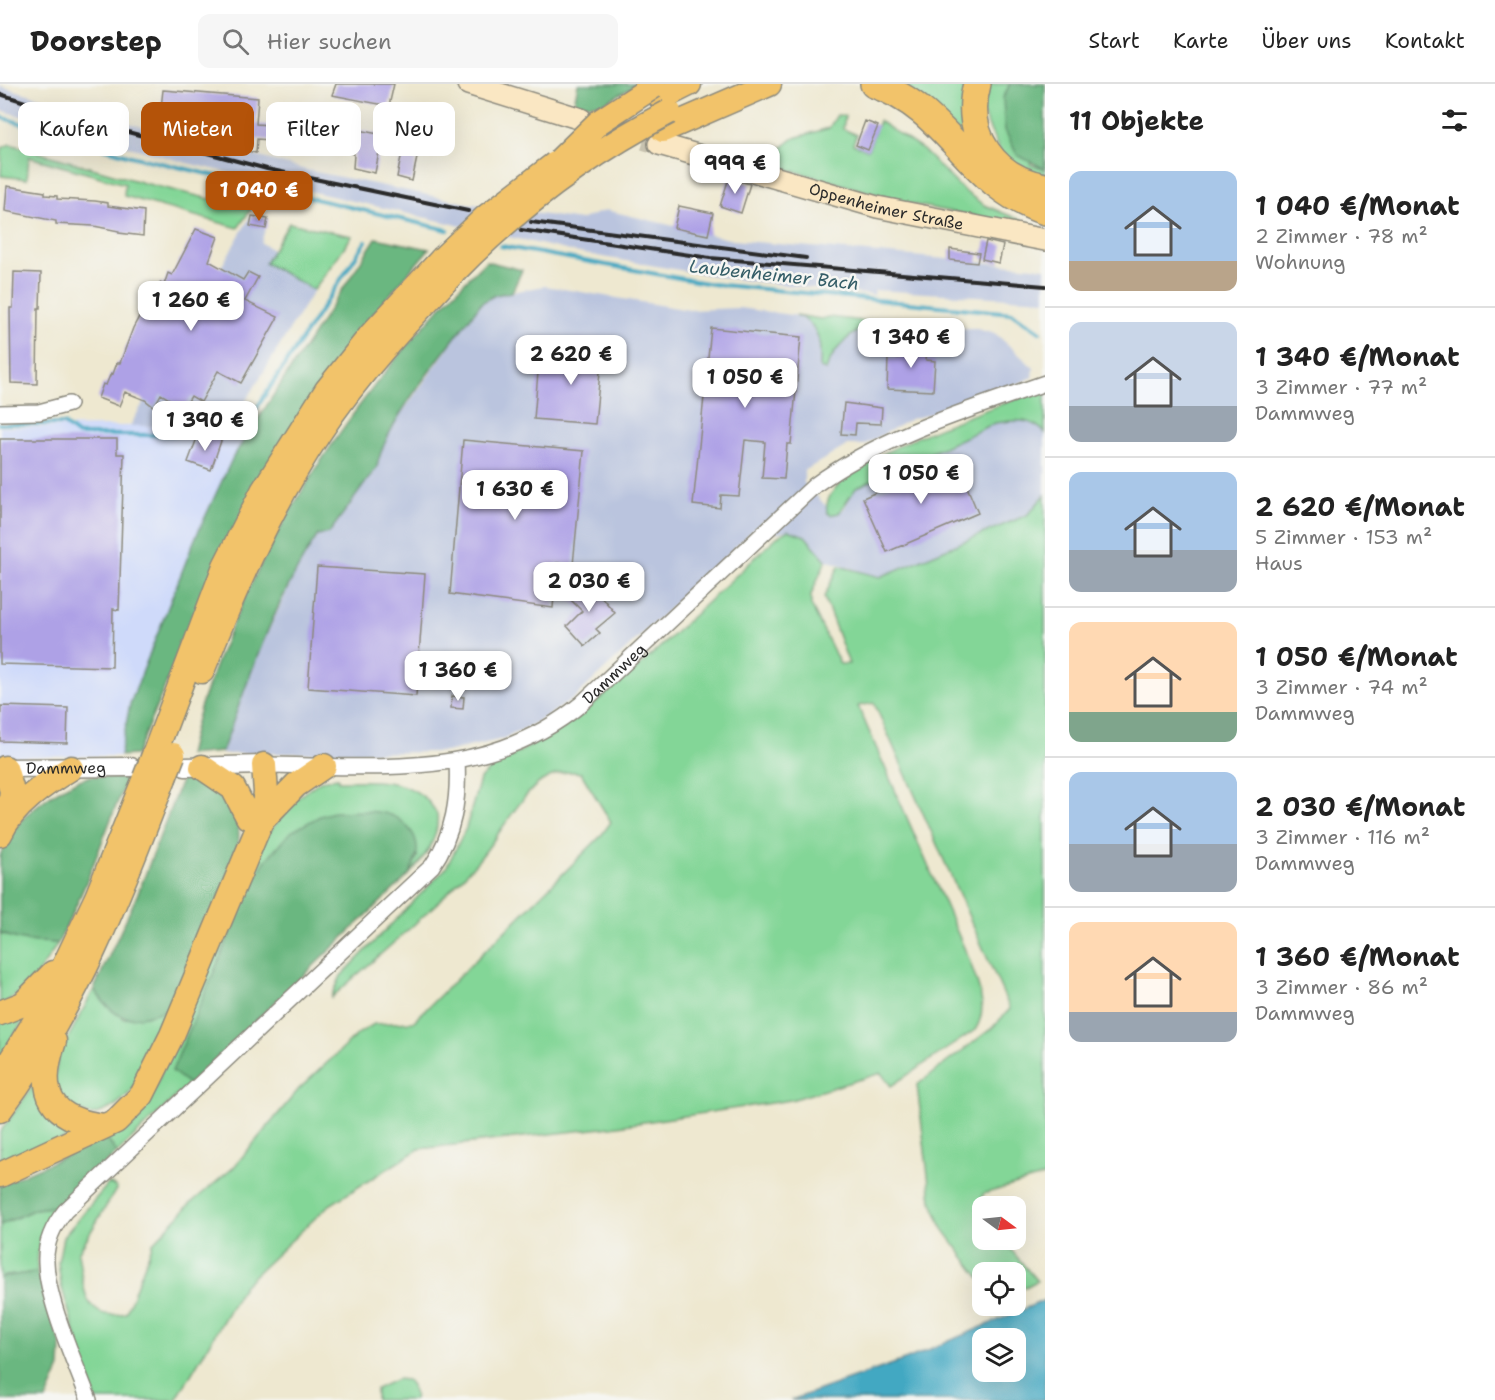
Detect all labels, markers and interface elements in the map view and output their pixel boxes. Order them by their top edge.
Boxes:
search box [198,14,618,68]
text: Doorstep [30,22,162,60]
icon: search [219,25,252,58]
text: Hier suchen [267,27,391,56]
text: Start [1089,27,1140,55]
text: Karte [1173,27,1229,55]
text: Über uns [1262,27,1352,55]
text: Kontakt [1385,27,1465,55]
chip: Kaufen [18,102,129,156]
chip: Mieten [141,102,254,156]
chip: Filter [266,102,361,156]
chip: Neu [373,102,455,156]
text: 11 Objekte [1069,103,1204,138]
icon: filters [1438,104,1471,137]
pin: 999 € [693,144,777,195]
text: 999 € [704,150,766,176]
pin: 1 040 € [204,171,314,222]
text: 1 040 € [220,177,298,203]
street label: Oppenheimer Straße [807,178,966,235]
text: 1 040 €/Monat [1255,188,1460,223]
icon: home [1117,195,1189,267]
text: 2 Zimmer · 78 m² [1255,223,1428,249]
text: Wohnung [1255,249,1346,275]
water label: Laubenheimer Bach [688,254,860,296]
pin: 1 260 € [136,281,246,332]
text: 1 260 € [152,287,230,313]
pin: 1 340 € [856,318,966,369]
text: 1 340 € [872,324,950,350]
pin: 2 620 € [516,335,626,386]
text: 1 340 €/Monat [1255,339,1460,374]
text: 2 620 € [530,341,612,367]
icon: home [1117,346,1189,418]
pin: 1 050 € [690,358,800,409]
text: 1 050 € [706,364,784,390]
text: 3 Zimmer · 77 m² [1255,374,1427,400]
text: Dammweg [1255,400,1355,426]
pin: 1 390 € [150,401,260,452]
text: 1 390 € [166,407,244,433]
pin: 1 050 € [866,454,976,505]
text: 1 050 € [882,460,960,486]
pin: 1 630 € [460,470,570,521]
text: 1 630 € [476,476,554,502]
text: 2 620 €/Monat [1255,489,1465,524]
icon: home [1117,496,1189,568]
text: 5 Zimmer · 153 m² [1255,524,1432,550]
text: Haus [1255,550,1303,576]
pin: 2 030 € [534,562,644,613]
text: 2 030 € [547,568,631,594]
street label: Dammweg [578,639,651,709]
text: 1 050 €/Monat [1255,639,1458,674]
icon: home [1117,646,1189,718]
pin: 1 360 € [403,651,513,702]
text: 1 360 € [419,657,497,683]
text: 3 Zimmer · 74 m² [1255,674,1428,700]
text: Dammweg [1255,700,1355,726]
street label: Dammweg [26,757,106,779]
text: 2 030 €/Monat [1255,789,1465,824]
icon: home [1117,796,1189,868]
text: 3 Zimmer · 116 m² [1255,824,1430,850]
text: Dammweg [1255,850,1355,876]
text: 1 360 €/Monat [1255,939,1460,974]
icon: home [1117,946,1189,1018]
text: 3 Zimmer · 86 m² [1255,974,1428,1000]
text: Dammweg [1255,1000,1355,1026]
north arrow [972,1196,1026,1250]
map controls [972,1196,1026,1382]
button: locate [972,1262,1026,1316]
button: layers [972,1328,1026,1382]

